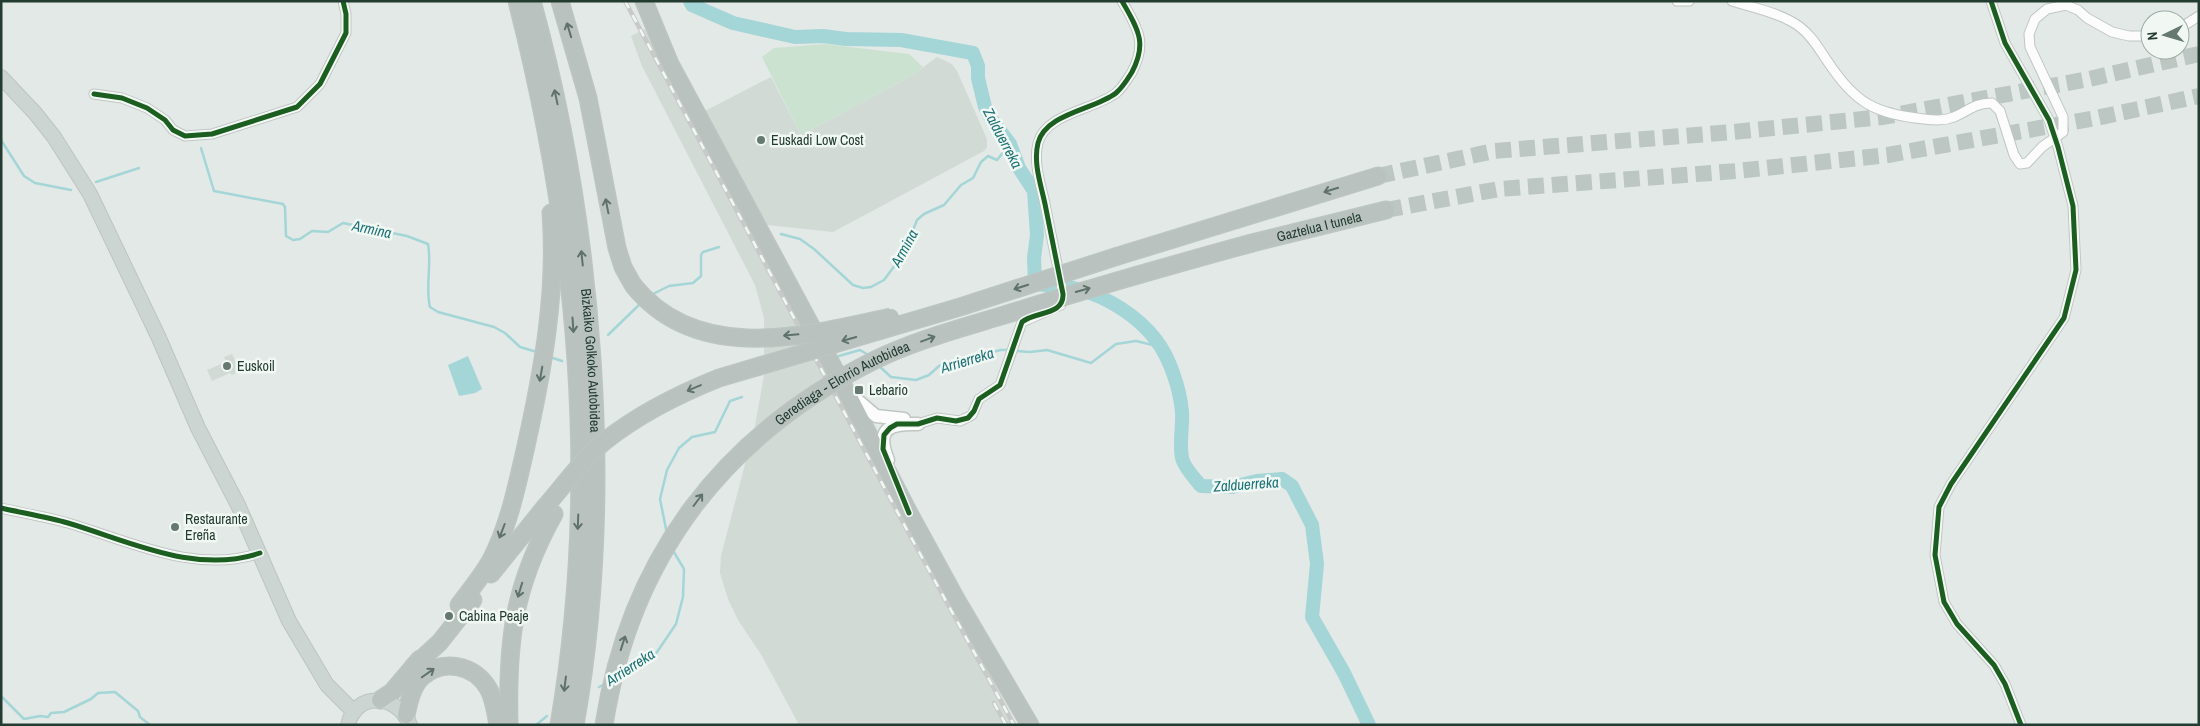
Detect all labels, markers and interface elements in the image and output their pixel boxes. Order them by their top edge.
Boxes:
north arrow [2140,10,2190,60]
one-way arrow [564,22,574,38]
text: N [2143,31,2161,41]
one-way arrow [550,90,560,106]
water label: Zalduerreka [978,103,1028,172]
place label: Euskadi Low Cost [771,131,864,149]
marker: Euskadi Low Cost [755,134,767,146]
one-way arrow [1324,186,1340,196]
one-way arrow [602,198,612,214]
street label: Gaztelua I tunela [1275,207,1364,246]
water label: Armina [349,214,394,243]
water label: Armina [885,225,923,271]
one-way arrow [577,250,587,266]
one-way arrow [1014,283,1030,292]
one-way arrow [1075,284,1091,294]
street label: Bizkaiko Golkoko Autobidea [577,287,604,433]
one-way arrow [569,316,578,332]
one-way arrow [783,331,799,340]
one-way arrow [920,334,935,343]
one-way arrow [842,335,858,345]
street label: Gerediaga - Elorrio Autobidea [771,337,913,429]
water label: Arrierreka [937,342,996,378]
place label: Euskoil [237,357,275,375]
marker: Euskoil [221,360,233,372]
one-way arrow [536,365,546,381]
place label: Lebario [869,381,908,399]
one-way arrow [687,384,702,394]
marker: Lebario [853,384,865,396]
water label: Zalduerreka [1212,471,1280,497]
one-way arrow [693,493,703,507]
place label: Restaurante Ereña [185,510,248,544]
one-way arrow [574,514,583,530]
marker: Restaurante Ereña [169,521,181,533]
one-way arrow [497,524,506,539]
one-way arrow [515,582,525,598]
place label: Cabina Peaje [459,607,529,625]
marker: Cabina Peaje [443,610,455,622]
one-way arrow [619,636,628,652]
water label: Arrierreka [601,643,659,691]
one-way arrow [421,668,435,678]
one-way arrow [560,675,570,691]

